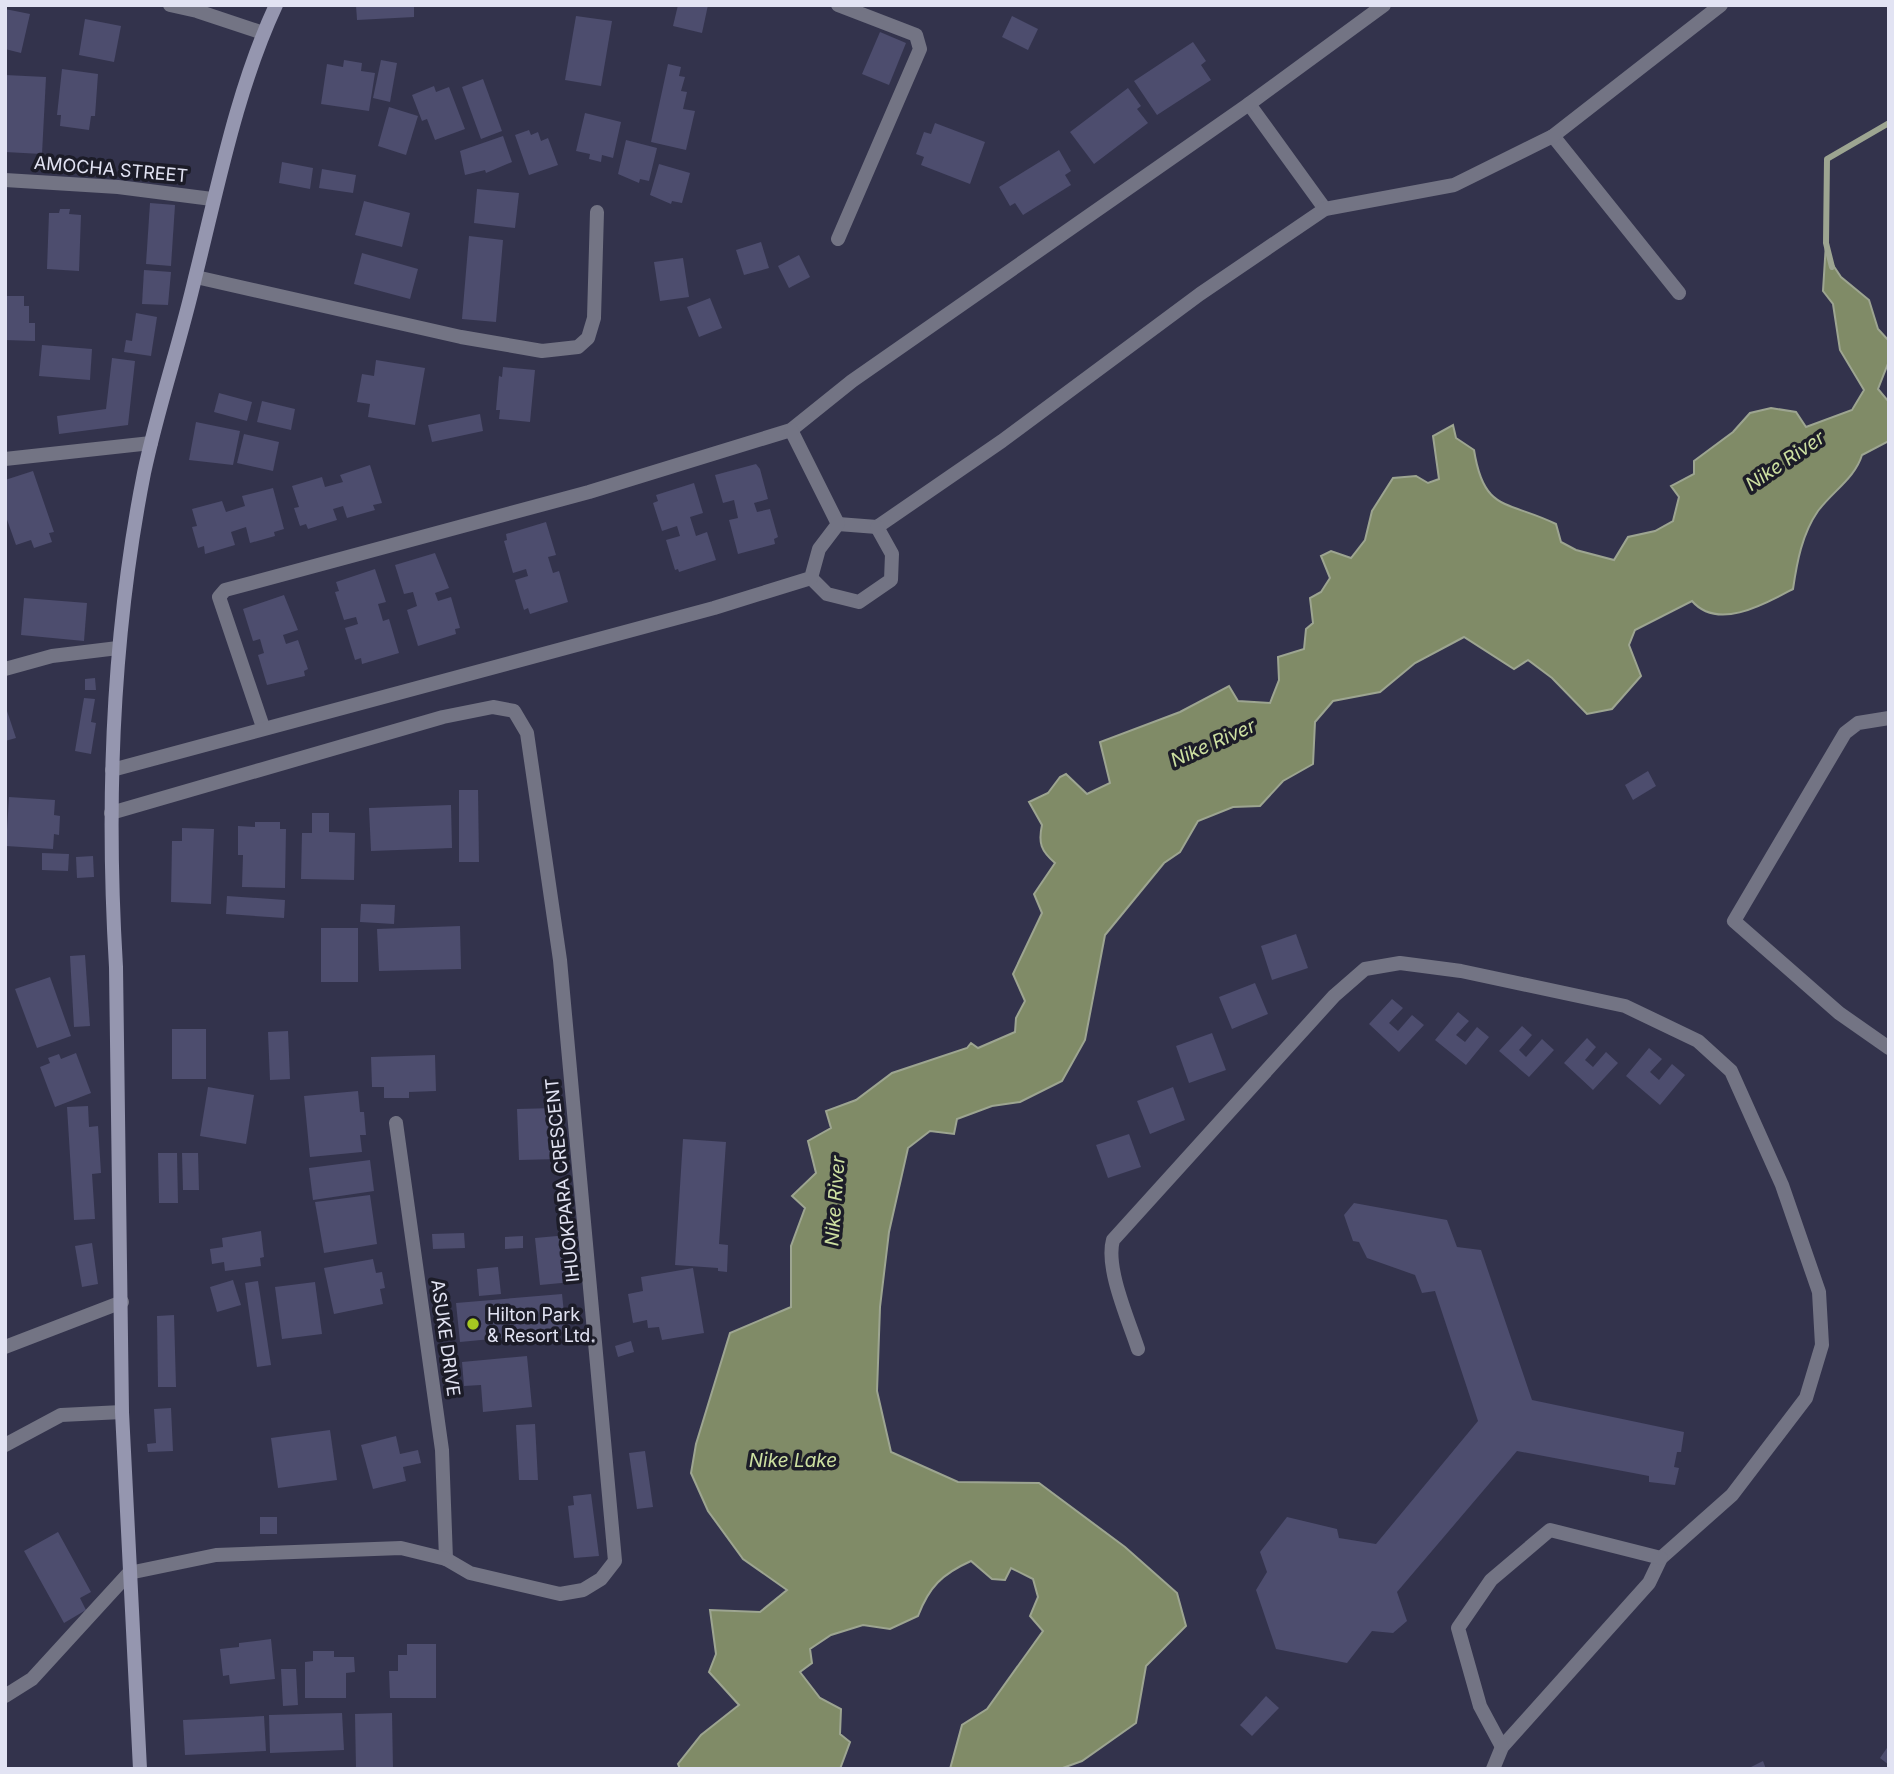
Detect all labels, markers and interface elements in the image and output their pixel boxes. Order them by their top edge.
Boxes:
street label: AMOCHA STREET [33,152,189,186]
water label: Nike River [1741,426,1830,496]
water label: Nike River [1167,714,1260,772]
street label: IHUOKPARA CRESCENT [541,1077,583,1283]
water label: Nike River [820,1154,850,1247]
street label: ASUKE DRIVE [427,1278,465,1398]
place label: Hilton Park & Resort Ltd. [487,1304,595,1346]
marker: Hilton Park & Resort Ltd. [465,1316,481,1332]
water label: Nike Lake [749,1449,837,1472]

